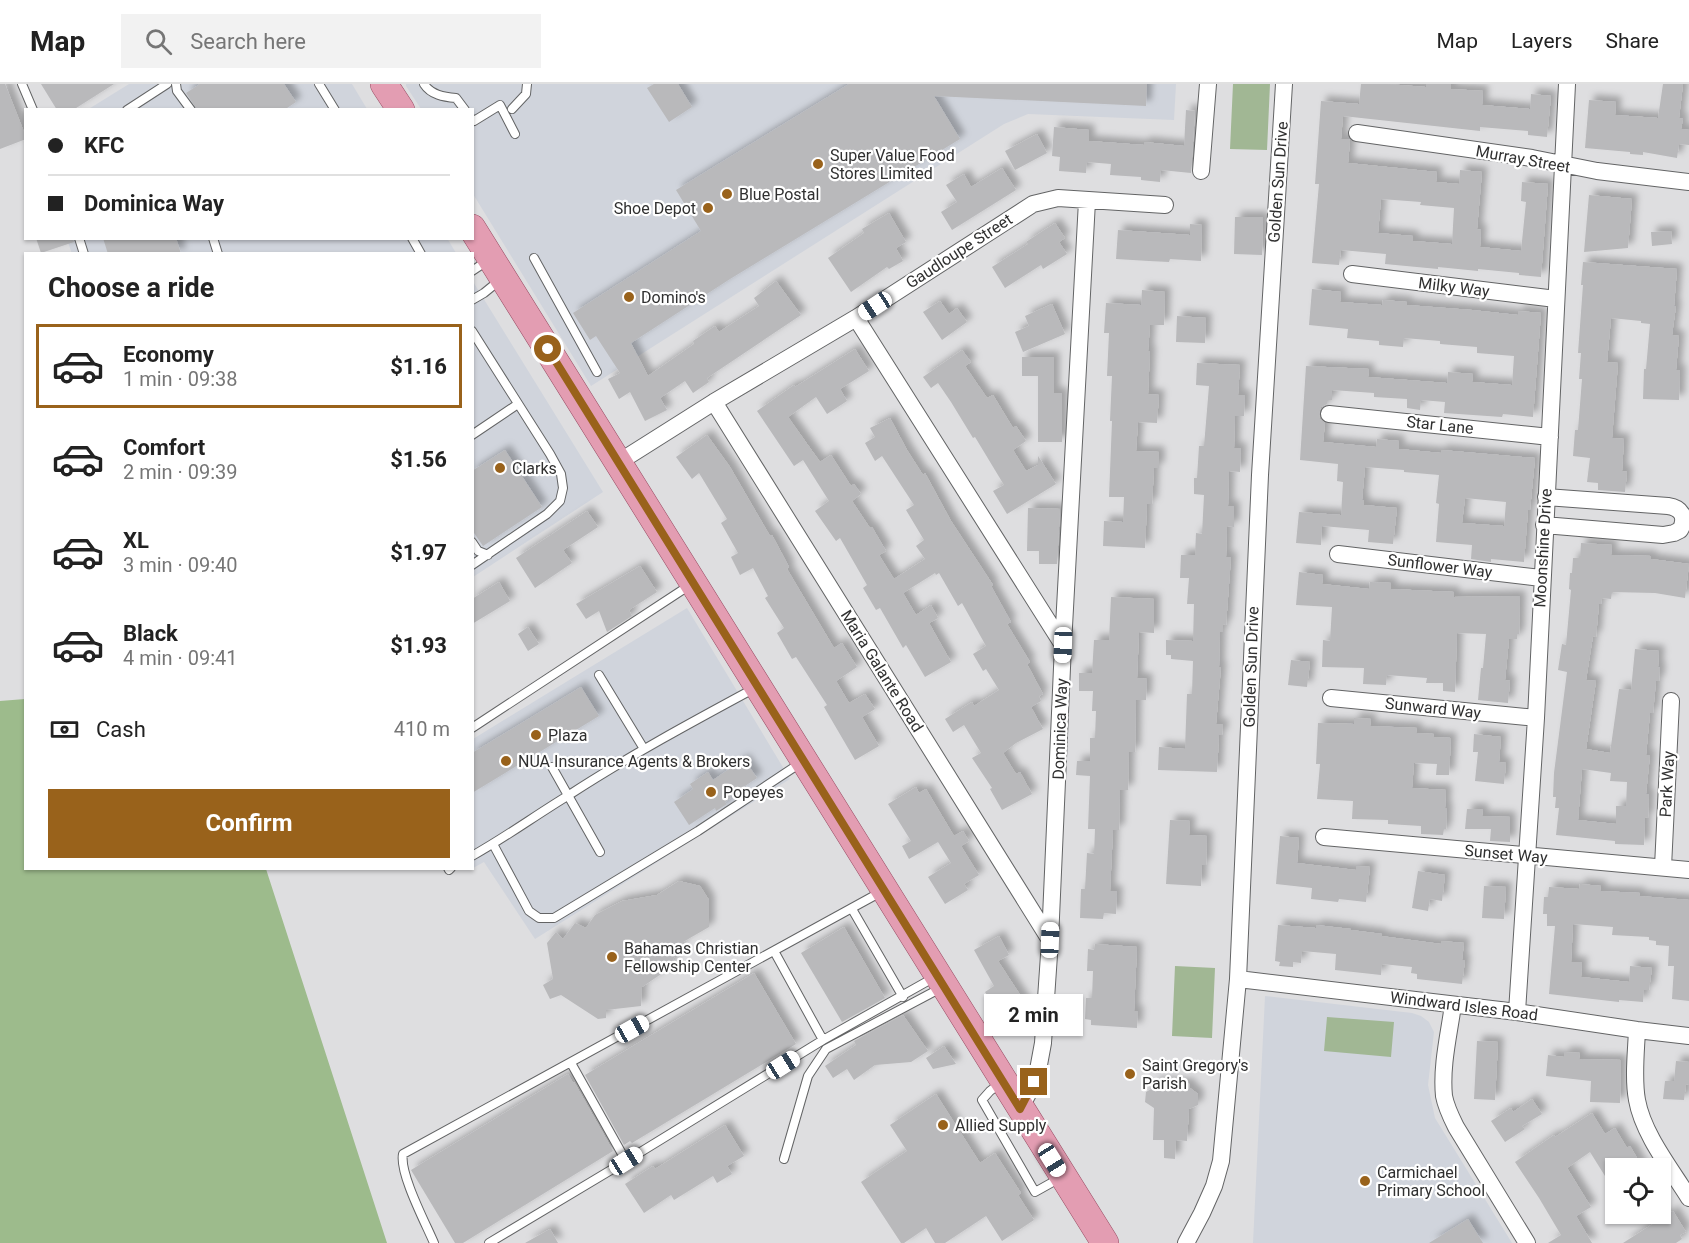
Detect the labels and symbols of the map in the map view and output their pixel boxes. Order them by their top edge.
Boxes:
street label: Golden Sun Drive [1264,121,1292,243]
street label: Murray Street [1474,141,1572,177]
place label: Super Value Food Stores Limited [830,146,955,183]
marker: Super Value Food Stores Limited [811,157,825,171]
place label: Blue Postal [739,185,819,204]
marker: Blue Postal [720,187,734,201]
place label: Shoe Depot [614,199,696,218]
marker: Shoe Depot [701,201,715,215]
street label: Gaudloupe Street [902,210,1016,292]
street label: Milky Way [1417,273,1491,301]
place label: Domino's [641,288,706,307]
car [855,289,895,323]
marker: Domino's [622,290,636,304]
route start [534,335,561,362]
street label: Star Lane [1405,412,1475,438]
place label: Clarks [512,459,557,478]
marker: Clarks [493,461,507,475]
street label: Moonshine Drive [1530,488,1556,608]
street label: Sunflower Way [1387,550,1494,582]
street label: Golden Sun Drive [1239,606,1263,728]
street label: Maria Galante Road [837,607,927,735]
car [1053,627,1073,663]
street label: Dominica Way [1049,678,1071,780]
street label: Sunward Way [1384,694,1482,723]
place label: Plaza [548,726,587,745]
marker: Plaza [529,728,543,742]
street label: Park Way [1656,750,1678,818]
place label: NUA Insurance Agents & Brokers [518,752,750,771]
marker: NUA Insurance Agents & Brokers [499,754,513,768]
place label: Popeyes [723,783,784,802]
marker: Popeyes [704,785,718,799]
street label: Sunset Way [1464,841,1549,867]
car [1040,922,1060,958]
place label: Bahamas Christian Fellowship Center [624,939,759,976]
marker: Bahamas Christian Fellowship Center [605,950,619,964]
street label: Windward Isles Road [1389,988,1539,1024]
callout: 2 min [984,995,1084,1037]
car [612,1012,652,1046]
car [763,1048,803,1082]
place label: Saint Gregory's Parish [1142,1056,1249,1093]
marker: Saint Gregory's Parish [1123,1067,1137,1081]
route end [1020,1068,1047,1095]
place label: Allied Supply [955,1116,1047,1135]
marker: Allied Supply [936,1118,950,1132]
car [1035,1140,1069,1180]
car [606,1144,646,1178]
place label: Carmichael Primary School [1377,1163,1485,1200]
marker: Carmichael Primary School [1358,1174,1372,1188]

